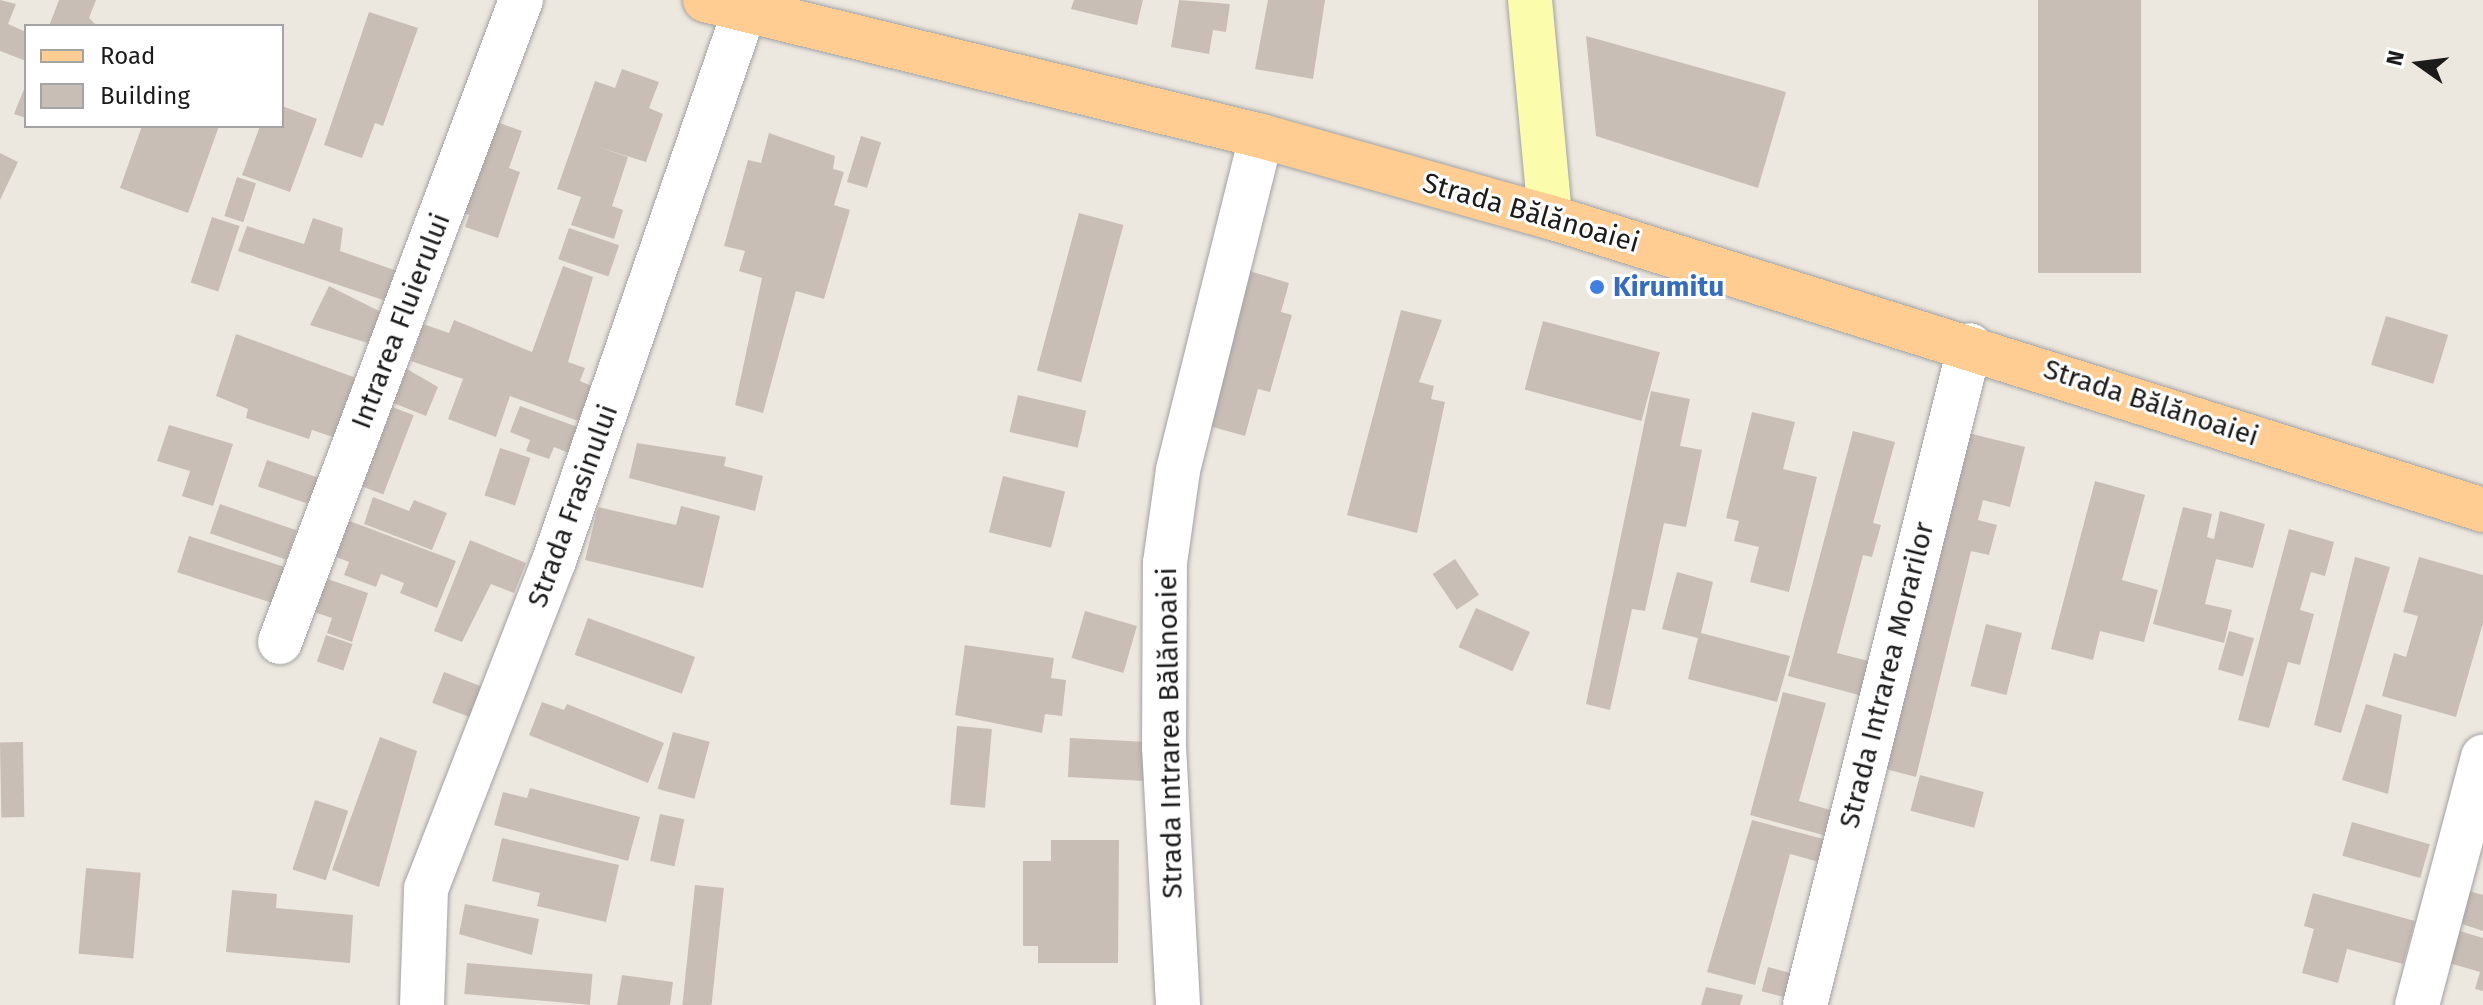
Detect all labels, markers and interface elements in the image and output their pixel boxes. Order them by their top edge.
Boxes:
legend [24,24,284,128]
north arrow [2379,24,2459,104]
text: Road [100,42,155,70]
text: N [2380,48,2410,68]
text: Building [100,82,190,110]
street label: Strada Bălănoaiei [1419,166,1643,260]
street label: Intrarea Fluierului [344,209,458,433]
place label: Kirumitu [1613,270,1724,304]
marker: Kirumitu [1588,278,1606,296]
street label: Strada Bălănoaiei [2039,352,2263,454]
street label: Strada Frasinului [521,400,625,612]
street label: Strada Intrarea Morarilor [1833,518,1941,832]
street label: Strada Intrarea Bălănoaiei [1150,567,1190,899]

